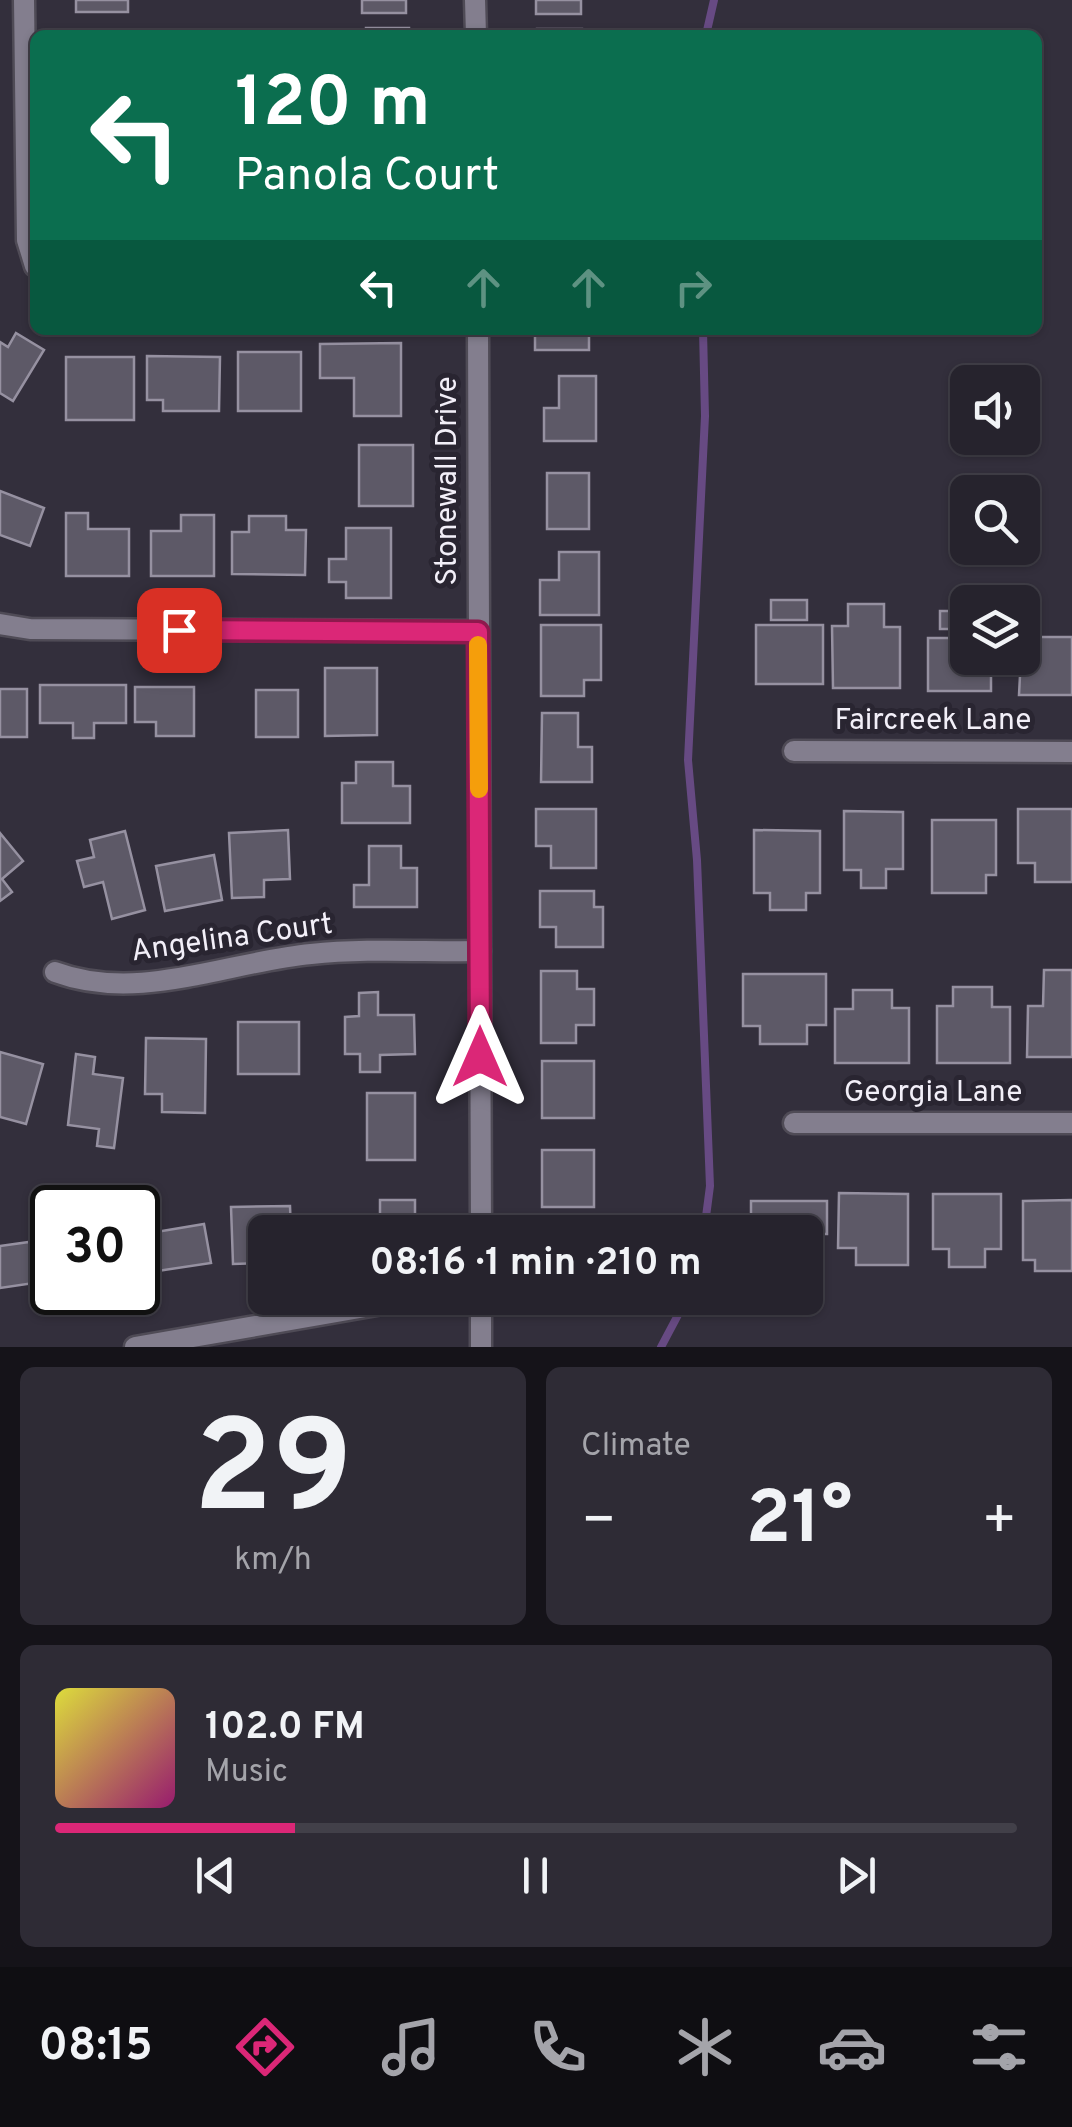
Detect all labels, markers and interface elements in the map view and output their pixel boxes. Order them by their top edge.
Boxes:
text: 120 m [235,62,431,151]
icon: left [70,70,200,200]
text: Panola Court [235,149,499,206]
icon: left [351,260,406,315]
icon: ahead [456,260,511,315]
icon: ahead [561,260,616,315]
icon: right [666,260,721,315]
map controls [950,365,1040,675]
button: sound [950,365,1040,455]
street label: Stonewall Drive [430,376,467,586]
button: search [950,475,1040,565]
button: layers [950,585,1040,675]
pin [137,588,222,673]
icon: arrive [152,603,207,658]
street label: Faircreek Lane [835,703,1031,740]
street label: Angelina Court [129,907,335,971]
position arrow [428,1005,532,1109]
street label: Georgia Lane [844,1075,1022,1112]
speed limit sign: 30 [30,1185,160,1315]
text: 08:16 · 1 min · 210 m [369,1240,702,1289]
text: 29 [193,1393,353,1558]
text: Climate [581,1427,691,1467]
text: 21° [745,1475,853,1570]
text: − [581,1488,616,1558]
text: + [982,1488,1017,1558]
text: km/h [234,1541,312,1581]
text: 102.0 FM [205,1704,365,1753]
text: Music [205,1753,288,1793]
icon: previous [188,1848,243,1903]
icon: pause [508,1848,563,1903]
icon: next [829,1848,884,1903]
icon: directions [230,2012,300,2082]
icon: music [376,2012,446,2082]
icon: phone [523,2012,593,2082]
icon: climate [670,2012,740,2082]
icon: car [817,2012,887,2082]
icon: filters [964,2012,1034,2082]
text: 08:15 [38,2019,153,2076]

